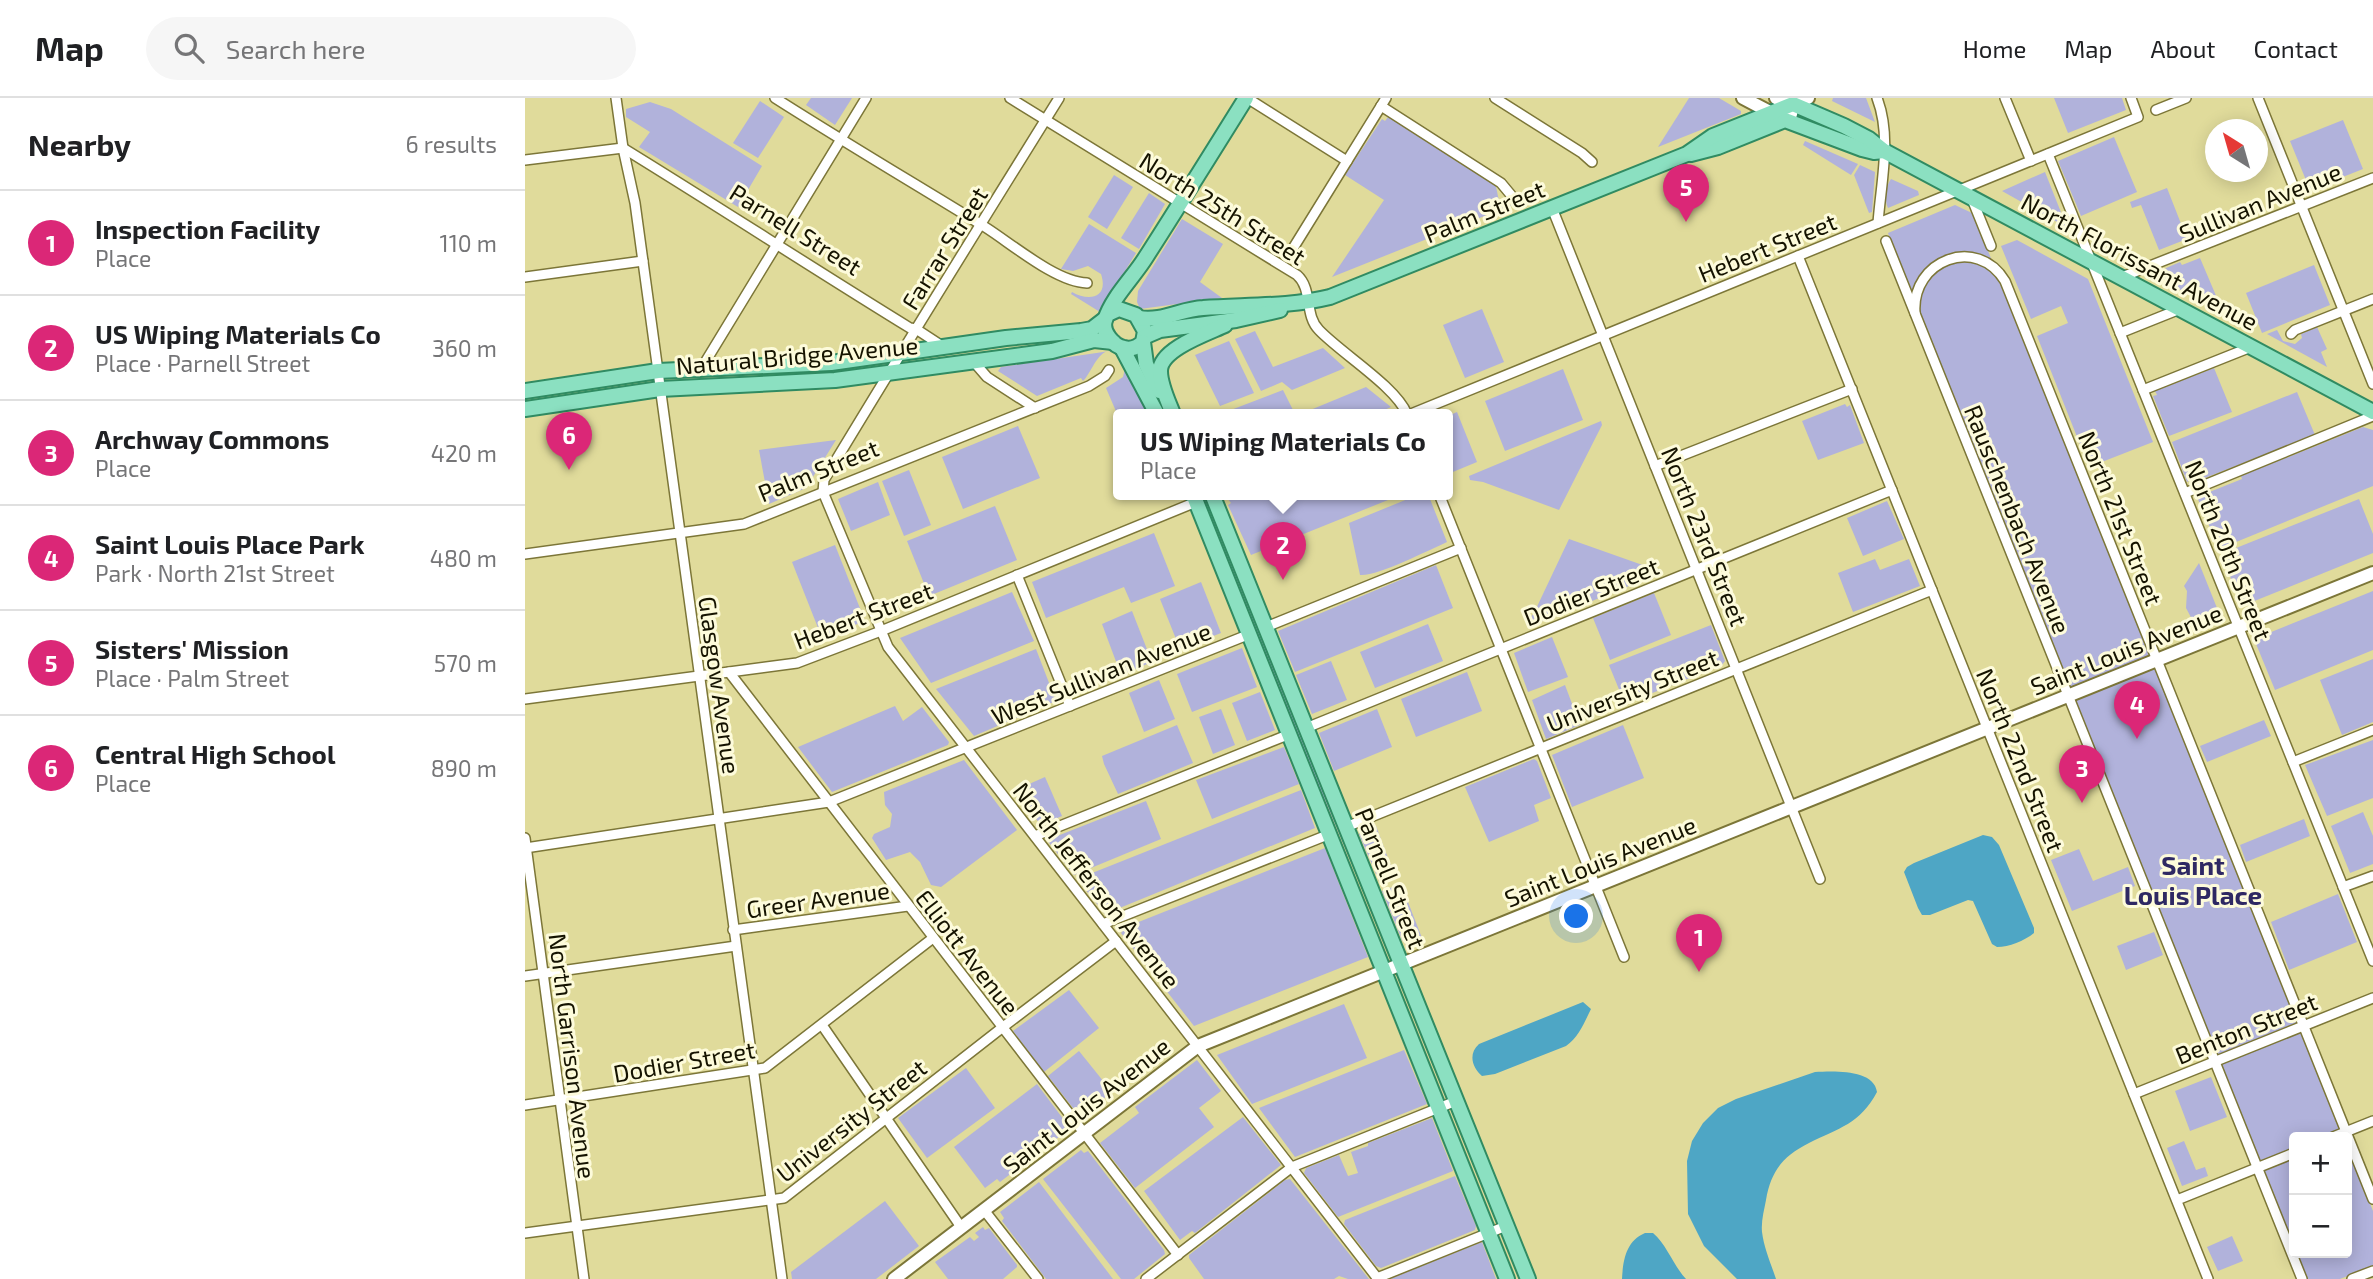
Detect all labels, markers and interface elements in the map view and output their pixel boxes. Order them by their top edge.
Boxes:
search box [146,17,636,80]
text: Map [35,28,104,68]
icon: search [170,29,208,67]
text: Search here [226,33,365,64]
text: Home [1963,34,2026,63]
text: Map [2064,34,2112,63]
text: About [2150,34,2216,63]
text: Contact [2254,34,2338,63]
north arrow [2205,119,2268,182]
text: Nearby [28,126,131,162]
text: 6 results [406,130,497,158]
street label: North 25th Street [1135,145,1311,271]
street label: Sullivan Avenue [2175,156,2345,248]
pin: 5 [1663,164,1709,222]
street label: Palm Street [1419,174,1549,248]
street label: Parnell Street [725,177,867,281]
street label: Farrar Street [895,181,993,315]
street label: North Florissant Avenue [2017,186,2263,336]
street label: Hebert Street [1694,206,1840,288]
text: Inspection Facility [95,213,320,244]
text: 1 [46,229,56,257]
text: 110 m [440,229,497,257]
text: Place [95,244,151,272]
text: US Wiping Materials Co [95,318,381,349]
street label: Natural Bridge Avenue [675,330,919,380]
text: 2 [44,334,58,362]
text: 360 m [432,334,497,362]
text: Place · Parnell Street [95,349,310,377]
street label: Rauschenbach Avenue [1959,400,2077,638]
popup [1113,409,1453,500]
pin: 6 [546,412,592,470]
text: Archway Commons [95,423,329,454]
text: US Wiping Materials Co [1140,425,1426,456]
street label: North 21st Street [2073,427,2169,609]
street label: Palm Street [753,433,883,507]
text: 3 [44,439,58,467]
text: 420 m [431,439,497,467]
street label: North 23rd Street [1656,442,1754,630]
text: Place [95,454,151,482]
text: Place [1140,456,1197,484]
street label: North 20th Street [2180,456,2278,644]
pin: 2 [1260,522,1306,580]
text: Saint Louis Place Park [95,528,365,559]
text: 4 [44,544,58,572]
text: 480 m [430,544,497,572]
street label: Dodier Street [1519,551,1663,631]
text: Park · North 21st Street [95,559,335,587]
street label: Hebert Street [790,575,936,655]
street label: Glasgow Avenue [693,594,747,776]
street label: Saint Louis Avenue [2026,597,2226,701]
street label: West Sullivan Avenue [987,616,1215,730]
text: Sisters' Mission [95,633,289,664]
street label: University Street [1542,642,1722,738]
text: 5 [45,649,57,677]
text: 570 m [434,649,497,677]
text: Place · Palm Street [95,664,289,692]
street label: North 22nd Street [1971,664,2071,856]
pin: 4 [2114,681,2160,739]
text: Central High School [95,738,335,769]
pin: 3 [2059,745,2105,803]
text: 6 [44,754,58,782]
text: 890 m [431,754,497,782]
text: Place [95,769,151,797]
street label: North Jefferson Avenue [1008,776,1186,994]
street label: Parnell Street [1350,803,1432,953]
street label: Saint Louis Avenue [1500,809,1700,913]
district label: Saint Louis Place [2124,849,2262,910]
street label: Greer Avenue [744,875,892,923]
street label: Elliott Avenue [910,884,1026,1020]
your location [1559,899,1593,933]
pin: 1 [1676,914,1722,972]
street label: North Garrison Avenue [544,932,602,1180]
street label: Benton Street [2171,986,2321,1070]
street label: Saint Louis Avenue [997,1031,1175,1179]
street label: Dodier Street [611,1034,757,1088]
street label: University Street [770,1052,932,1188]
map controls [2289,1132,2352,1258]
button: + [2289,1132,2352,1195]
button: − [2289,1195,2352,1258]

